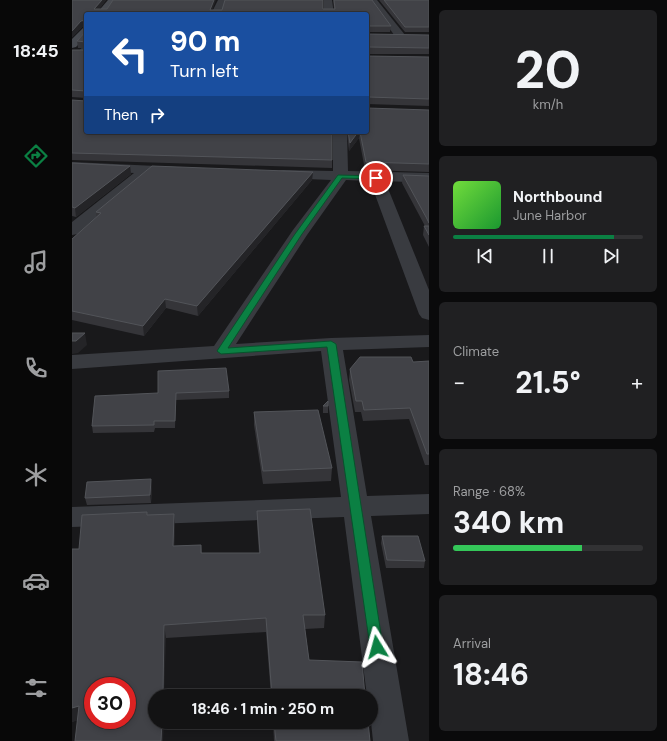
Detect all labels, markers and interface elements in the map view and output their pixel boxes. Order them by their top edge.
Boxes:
text: 90 m [170,23,240,60]
icon: left [104,28,156,80]
text: 20 [515,36,581,104]
text: 18:45 [13,39,59,63]
text: Turn left [170,59,239,83]
text: km/h [533,96,563,113]
icon: right [146,104,168,126]
text: Then [104,105,138,125]
icon: directions [22,142,50,170]
pin [359,161,393,195]
icon: arrive [365,167,387,189]
text: Northbound [513,187,602,207]
text: June Harbor [513,207,587,224]
icon: previous [474,245,496,267]
icon: pause [537,245,559,267]
icon: next [600,245,622,267]
icon: music [22,248,50,276]
text: Climate [453,343,499,360]
icon: phone [22,354,50,382]
text: 21.5° [515,363,581,402]
text: − [453,368,465,397]
text: + [631,368,643,397]
icon: climate [22,461,50,489]
text: Range · 68% [453,483,525,500]
text: 340 km [453,503,564,542]
icon: car [22,567,50,595]
position arrow [356,626,398,668]
text: Arrival [453,635,491,652]
text: 18:46 [453,655,529,694]
icon: filters [22,674,50,702]
speed limit sign: 30 [84,677,136,729]
text: 18:46 · 1 min · 250 m [192,699,334,719]

